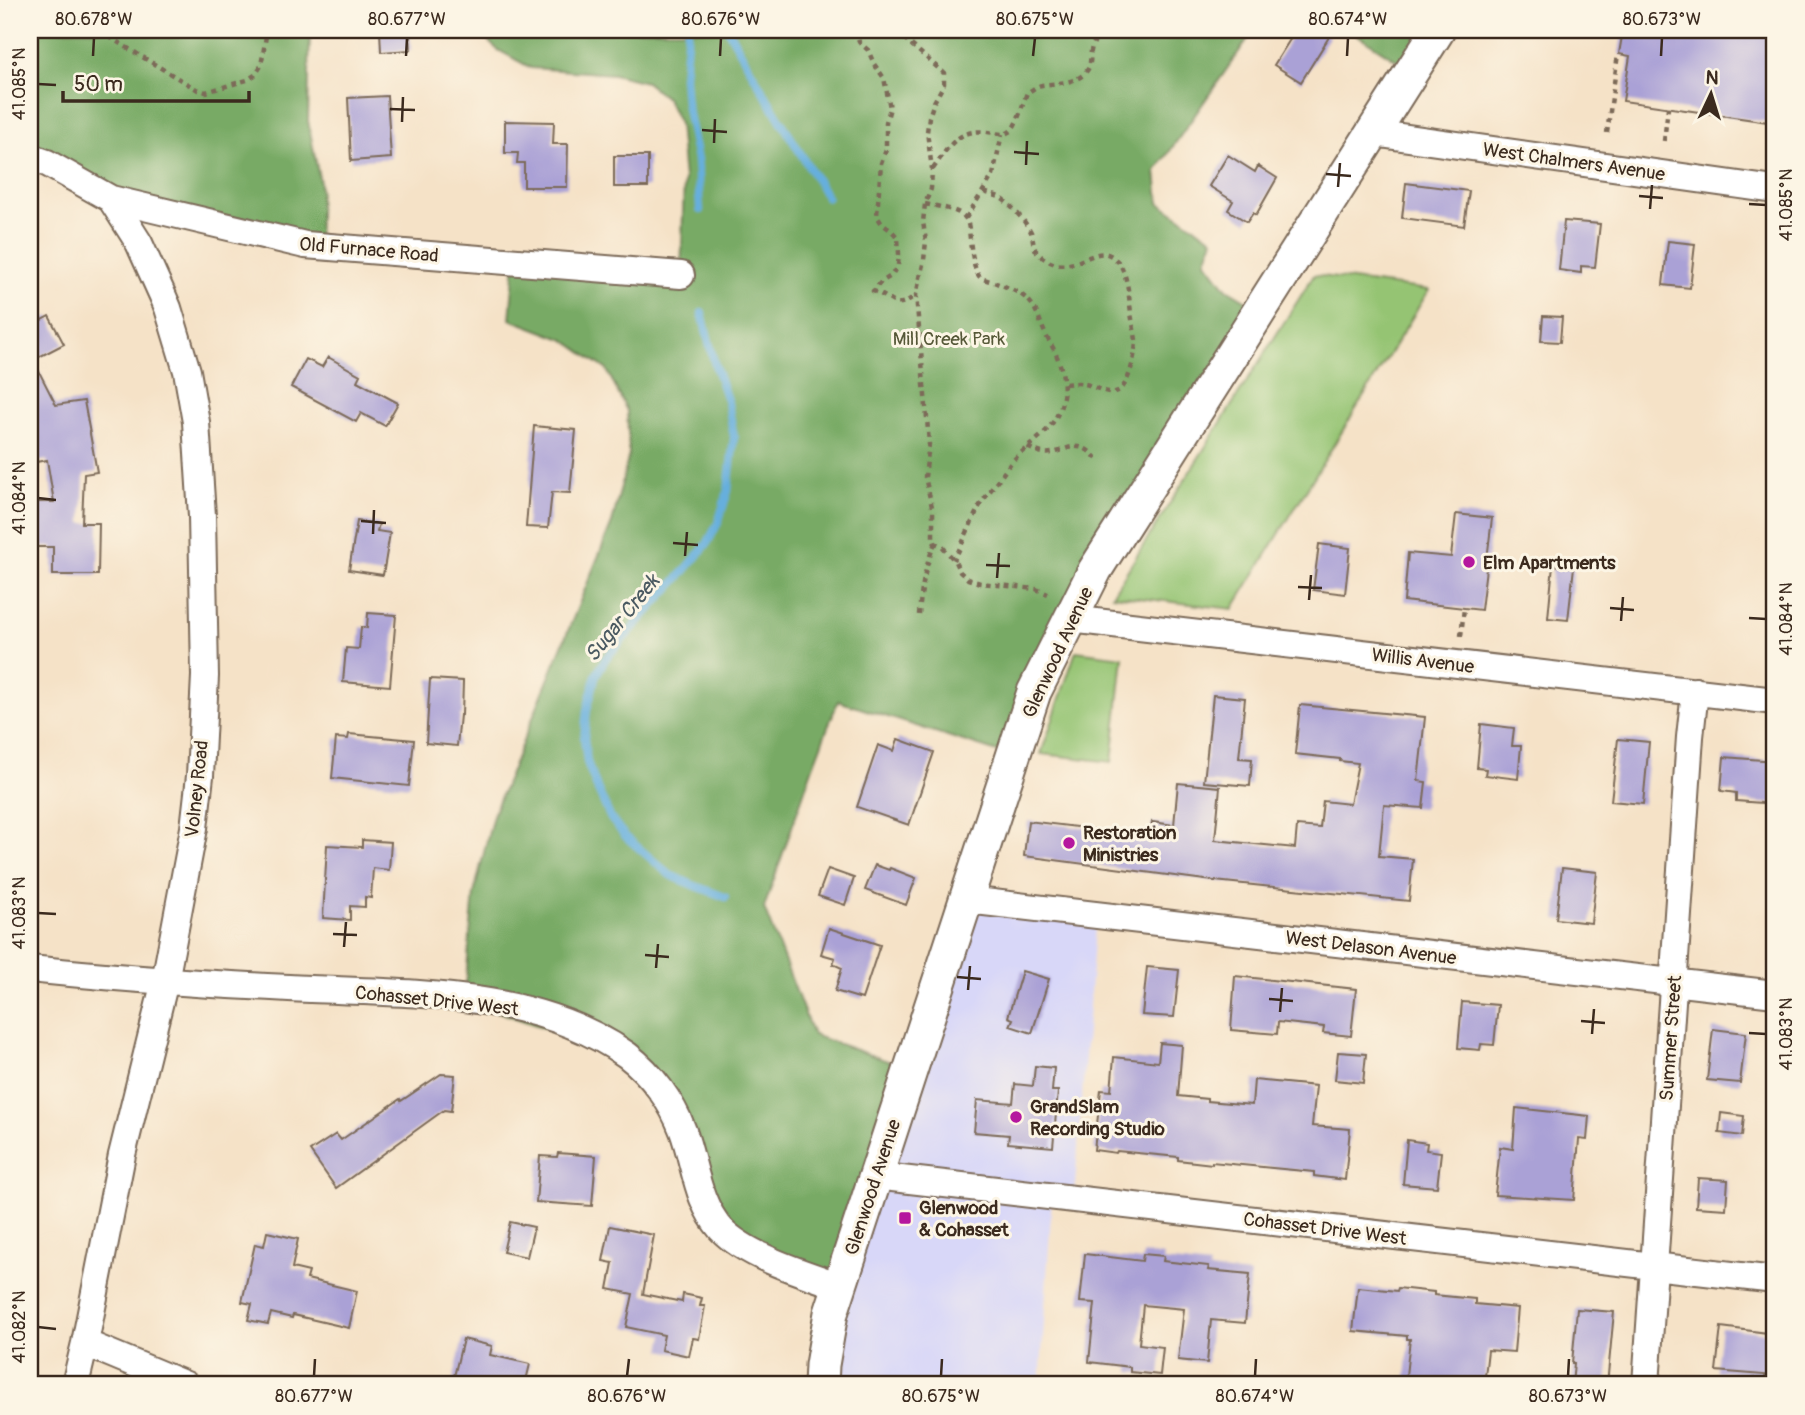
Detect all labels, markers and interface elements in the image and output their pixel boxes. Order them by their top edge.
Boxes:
text: 80.678°W [55,8,133,31]
text: 80.677°W [368,8,446,31]
text: 80.676°W [682,8,760,31]
text: 80.675°W [996,8,1074,31]
text: 80.674°W [1309,8,1387,31]
text: 80.673°W [1623,8,1701,31]
text: 41.085°N [8,48,31,120]
scale bar [63,60,248,104]
north arrow [1675,60,1745,130]
text: N [1705,66,1720,90]
text: 50 m [74,71,123,98]
street label: West Chalmers Avenue [1481,137,1667,187]
text: 41.085°N [1775,169,1798,241]
street label: Old Furnace Road [298,232,440,268]
park label: Mill Creek Park [893,327,1005,351]
text: 41.084°N [8,461,31,535]
place label: Elm Apartments [1483,551,1616,575]
marker: Elm Apartments [1461,554,1477,570]
water label: Sugar Creek [579,567,667,667]
text: 41.084°N [1775,582,1798,656]
street label: Glenwood Avenue [1017,583,1099,722]
street label: Willis Avenue [1370,643,1476,679]
street label: Volney Road [180,739,214,839]
place label: Restoration Ministries [1083,821,1177,867]
marker: Restoration Ministries [1061,835,1077,851]
text: 41.083°N [8,877,31,949]
street label: West Delason Avenue [1284,926,1458,970]
street label: Summer Street [1655,974,1687,1102]
street label: Cohasset Drive West [354,980,520,1022]
text: 41.083°N [1775,998,1798,1070]
place label: GrandSlam Recording Studio [1030,1095,1166,1141]
marker: GrandSlam Recording Studio [1008,1109,1024,1125]
street label: Glenwood Avenue [840,1116,906,1258]
place label: Glenwood & Cohasset [919,1196,1010,1242]
street label: Cohasset Drive West [1242,1207,1408,1251]
marker: Glenwood & Cohasset [897,1210,913,1226]
text: 41.082°N [8,1291,31,1363]
text: 80.677°W [275,1385,353,1408]
text: 80.676°W [588,1385,666,1408]
text: 80.675°W [902,1385,980,1408]
text: 80.674°W [1216,1385,1294,1408]
text: 80.673°W [1529,1385,1607,1408]

